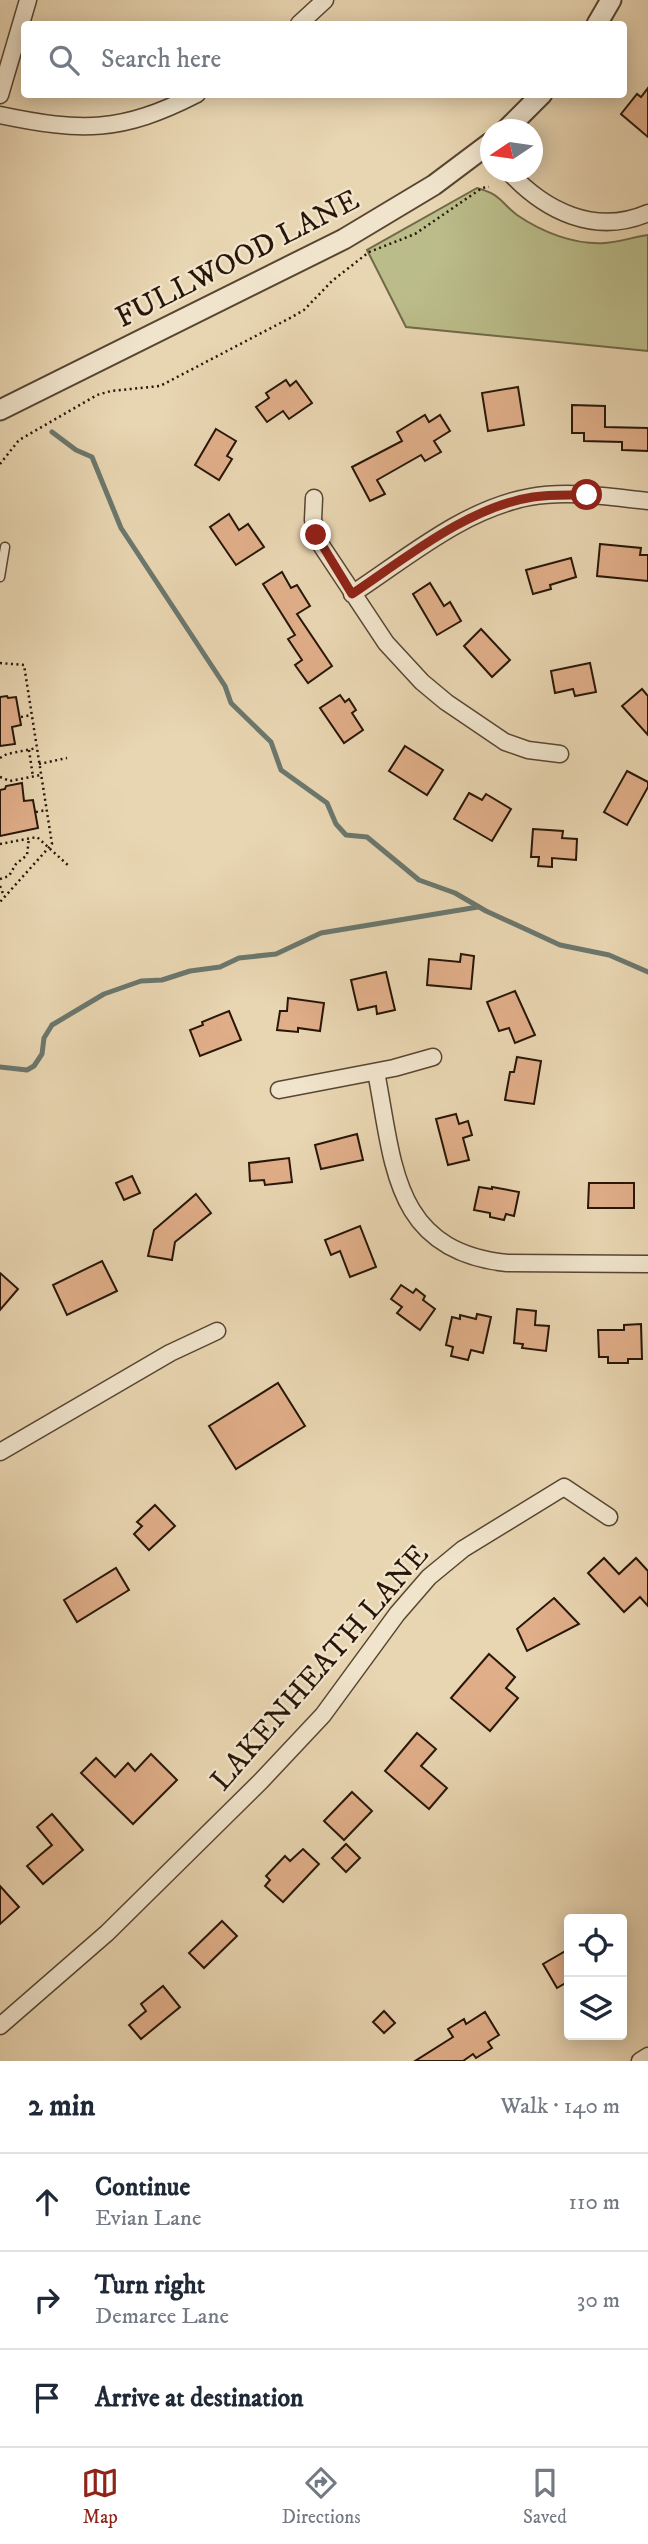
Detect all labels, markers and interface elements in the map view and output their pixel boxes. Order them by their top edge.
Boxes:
search box [21,21,627,98]
icon: search [45,41,83,79]
text: Search here [101,43,221,76]
north arrow [480,119,543,182]
street label: FULLWOOD LANE [110,182,366,337]
route start [571,479,602,510]
route end [300,519,331,550]
street label: LAKENHEATH LANE [203,1537,437,1799]
map controls [564,1914,627,2040]
button: locate [564,1914,627,1977]
button: layers [564,1977,627,2040]
text: 2 min [28,2088,95,2125]
text: Walk · 140 m [501,2092,620,2121]
text: Continue [95,2171,190,2204]
icon: ahead [28,2183,66,2221]
text: 110 m [569,2188,620,2217]
text: Evian Lane [95,2204,201,2233]
text: Turn right [95,2269,205,2302]
icon: right [28,2281,66,2319]
text: 30 m [577,2286,620,2315]
text: Demaree Lane [95,2302,229,2331]
icon: arrive [28,2379,66,2417]
text: Arrive at destination [95,2382,304,2415]
tab: Map [81,2464,119,2529]
tab: Directions [282,2464,361,2529]
tab: Saved [523,2464,567,2529]

